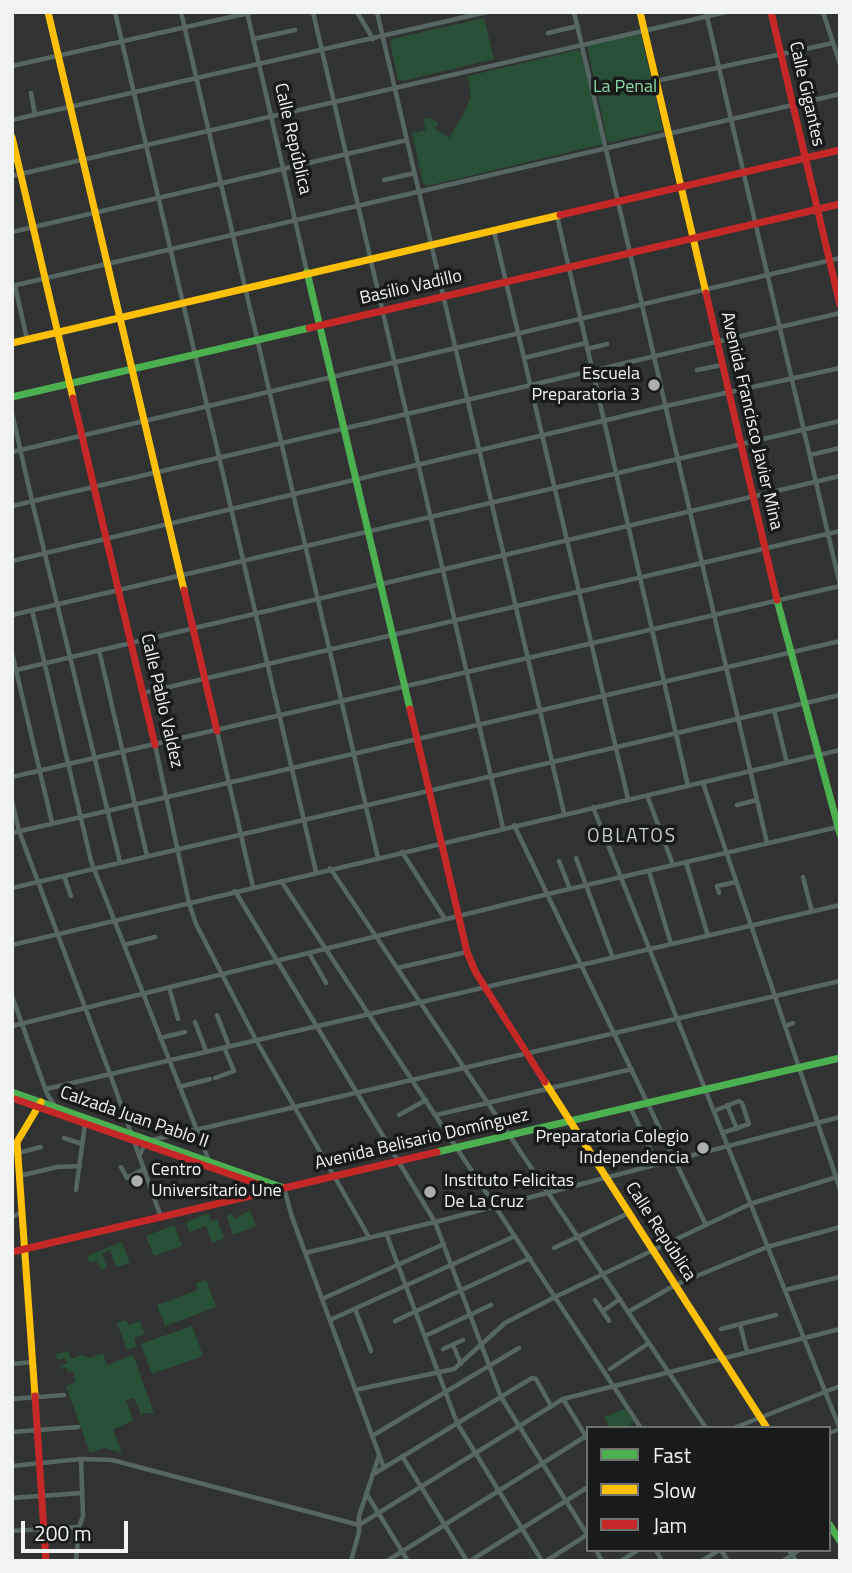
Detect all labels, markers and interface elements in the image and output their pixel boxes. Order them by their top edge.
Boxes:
street label: Calle Gigantes [783,40,829,148]
park label: La Penal [593,77,657,99]
street label: Calle República [269,81,315,197]
street label: Basilio Vadillo [358,266,464,310]
street label: Avenida Francisco Javier Mina [715,310,787,532]
place label: Escuela Preparatoria 3 [531,364,640,406]
marker: Escuela Preparatoria 3 [646,377,662,393]
street label: Calle Pablo Valdez [135,632,187,770]
district label: OBLATOS [588,826,676,848]
street label: Calzada Juan Pablo II [57,1082,211,1154]
street label: Avenida Belisario Domínguez [313,1105,531,1175]
place label: Preparatoria Colegio Independencia [535,1127,689,1170]
marker: Preparatoria Colegio Independencia [695,1140,711,1156]
place label: Centro Universitario Une [151,1160,282,1202]
place label: Instituto Felicitas De La Cruz [444,1171,574,1214]
marker: Centro Universitario Une [129,1173,145,1189]
street label: Calle República [620,1178,700,1286]
marker: Instituto Felicitas De La Cruz [422,1184,438,1200]
legend [586,1426,831,1552]
text: Fast [653,1439,691,1471]
text: Slow [653,1474,696,1506]
scale bar [24,1506,131,1550]
text: Jam [653,1509,687,1541]
text: 200 m [34,1517,91,1549]

